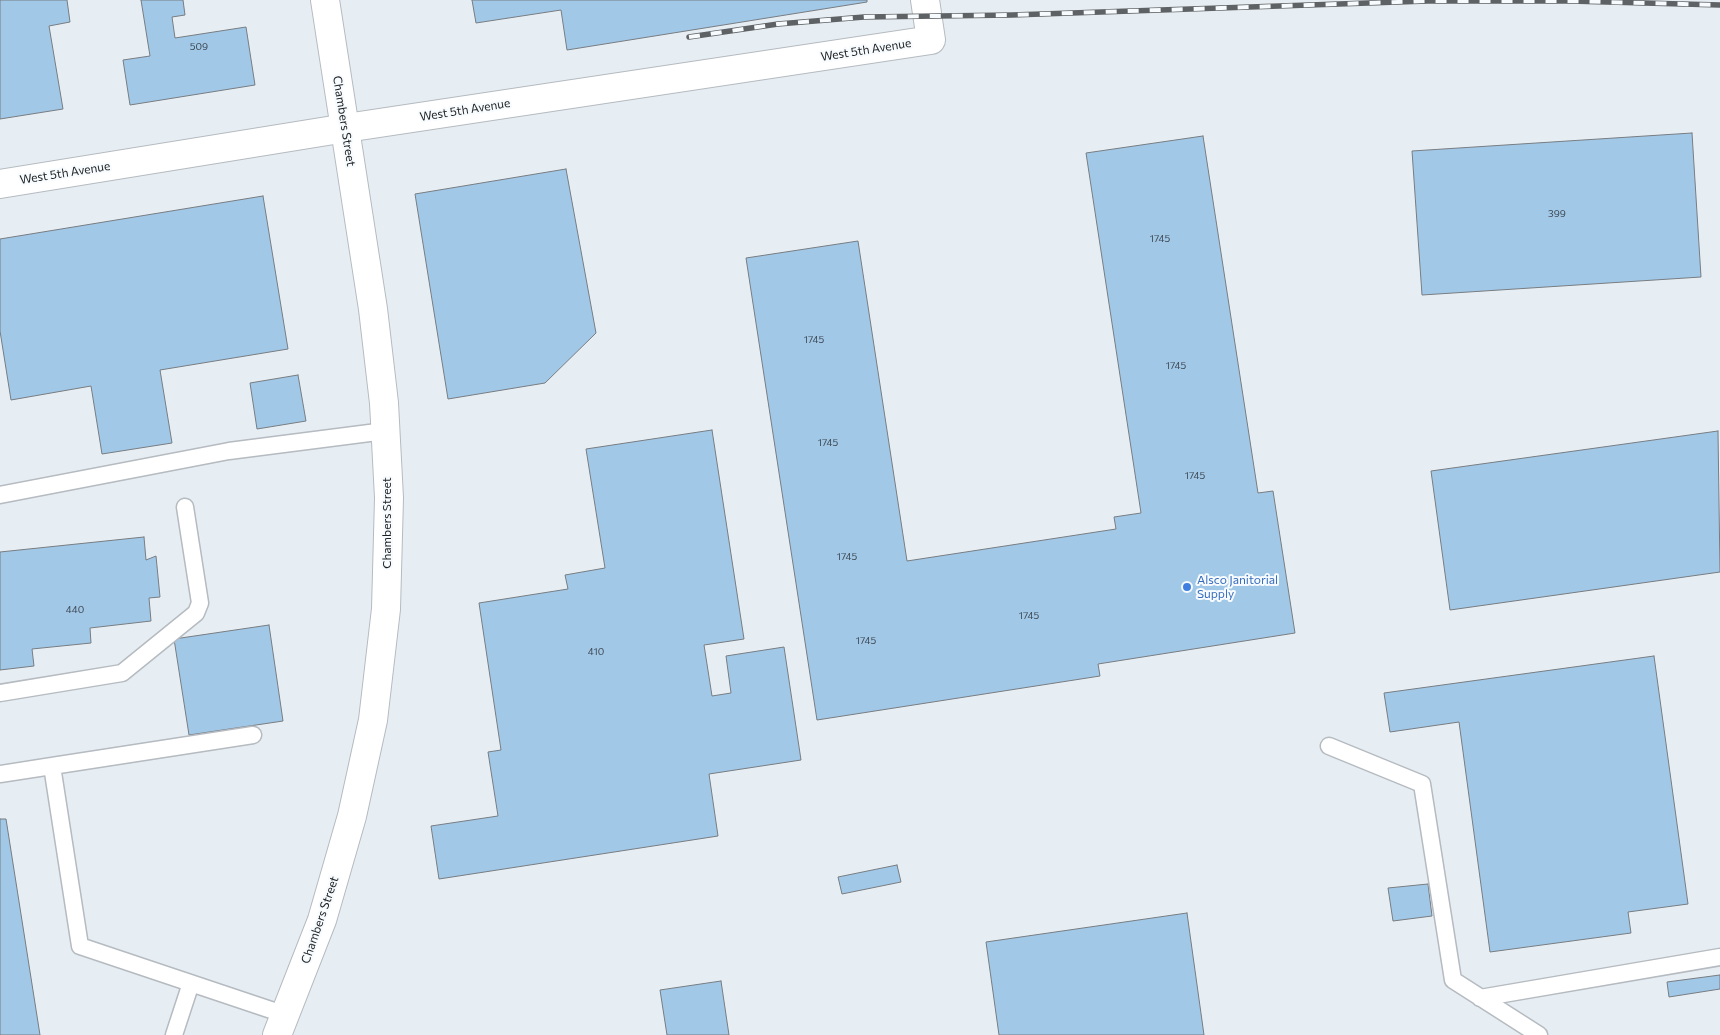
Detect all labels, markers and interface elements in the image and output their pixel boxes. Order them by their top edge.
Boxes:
street label: West 5th Avenue [820,36,912,64]
house number: 509 [190,41,208,53]
street label: Chambers Street [330,75,358,167]
street label: West 5th Avenue [419,96,511,124]
street label: West 5th Avenue [19,159,111,187]
house number: 399 [1548,208,1566,220]
house number: 1745 [1150,233,1170,245]
house number: 1745 [804,334,824,346]
house number: 1745 [1166,360,1186,372]
house number: 1745 [818,437,838,449]
house number: 1745 [1185,470,1205,482]
street label: Chambers Street [380,477,394,569]
house number: 1745 [837,551,857,563]
place label: Alsco Janitorial Supply [1197,573,1278,601]
marker: Alsco Janitorial Supply [1181,581,1193,593]
house number: 440 [66,604,84,616]
house number: 1745 [1019,610,1039,622]
house number: 1745 [856,635,876,647]
house number: 410 [588,646,604,658]
street label: Chambers Street [298,874,342,966]

